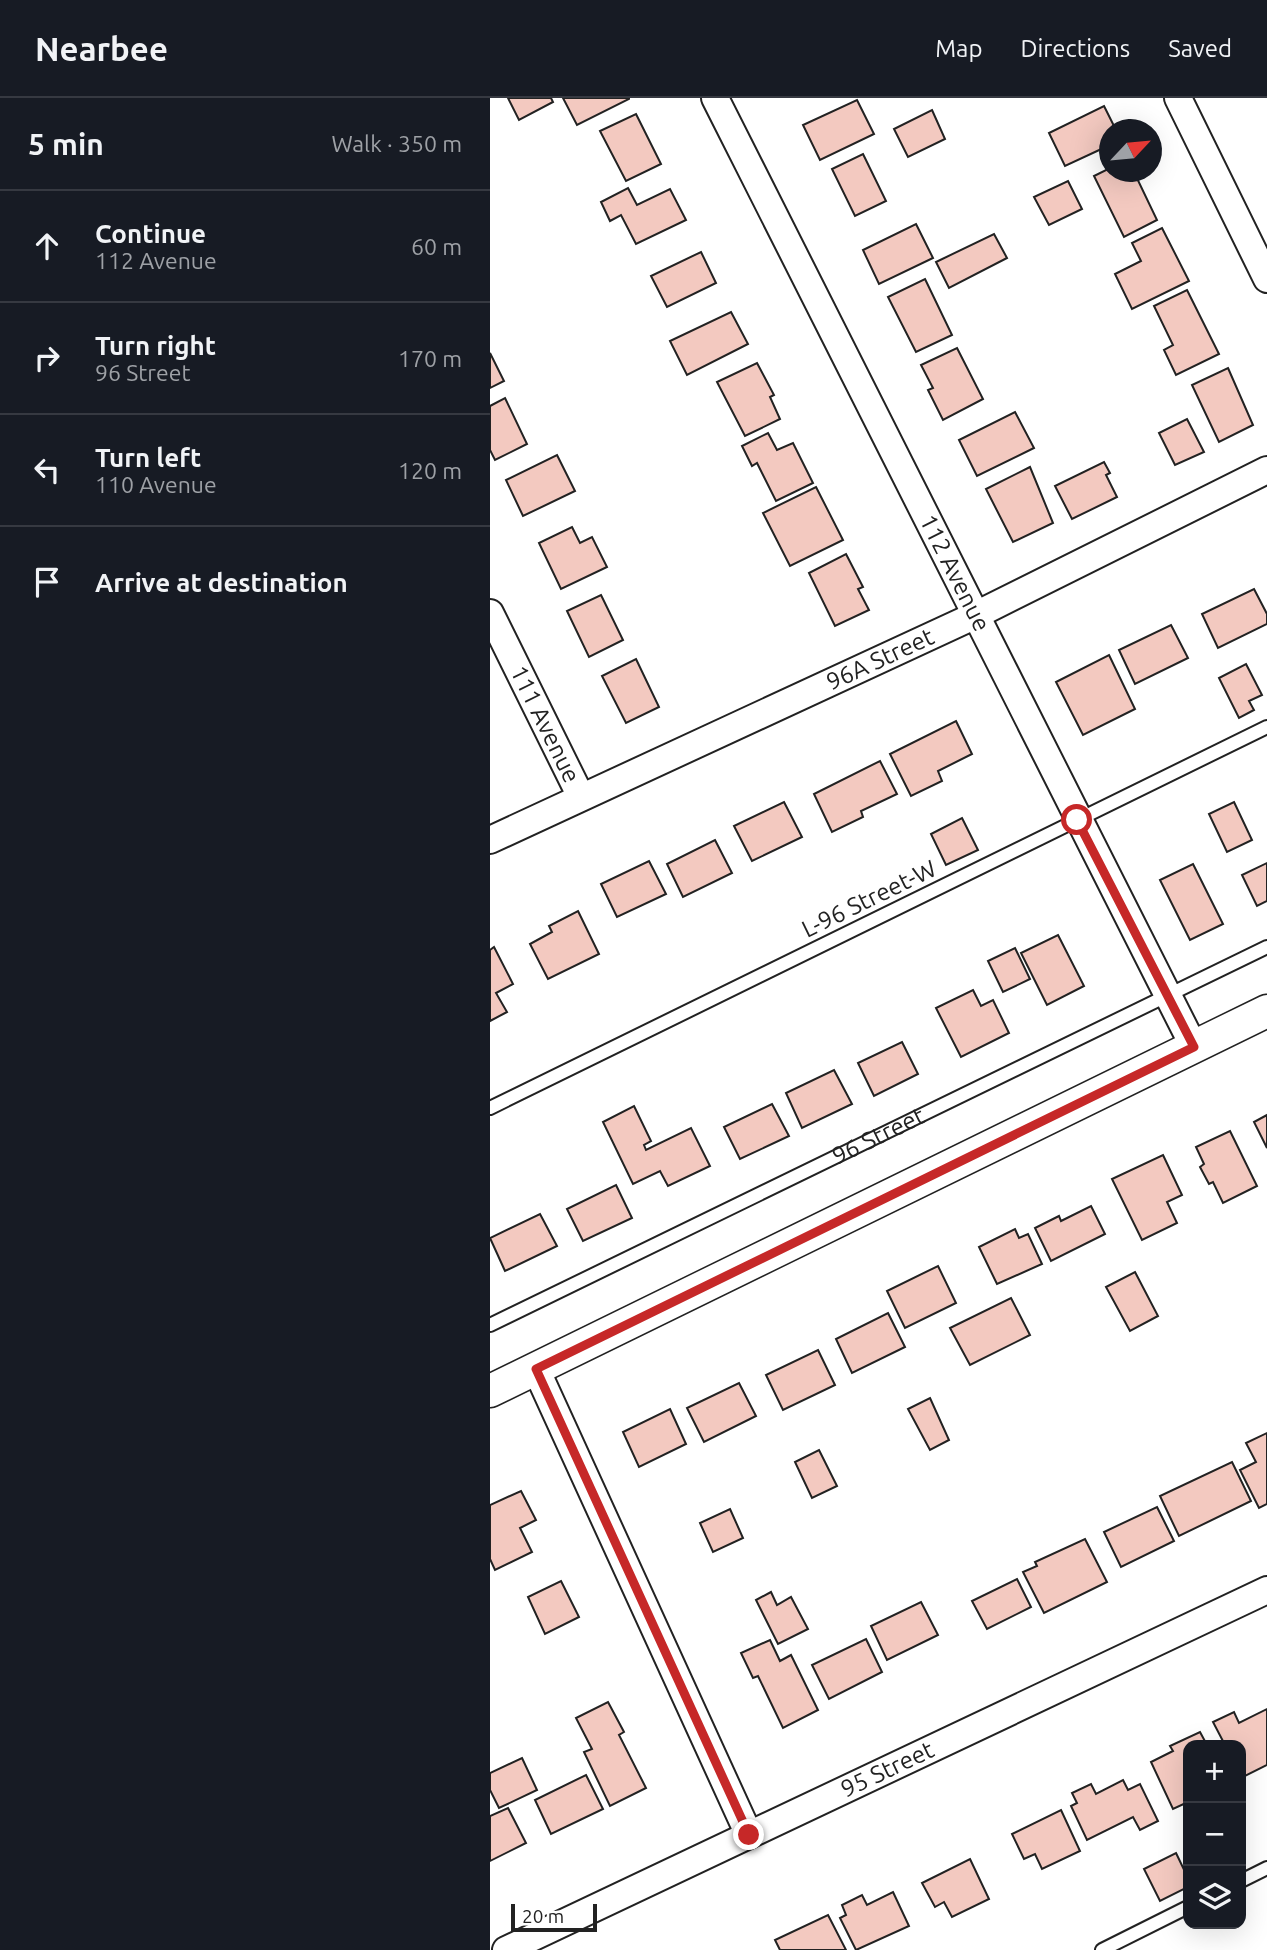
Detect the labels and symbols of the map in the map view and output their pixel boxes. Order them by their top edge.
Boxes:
north arrow [1099,119,1162,182]
street label: 112 Avenue [914,510,996,635]
street label: 96A Street [822,622,938,695]
street label: 111 Avenue [505,661,586,787]
route start [1061,804,1092,835]
street label: L-96 Street-W [797,854,940,943]
street label: 96 Street [828,1101,929,1169]
street label: 95 Street [836,1735,939,1803]
route end [733,1819,764,1850]
scale bar [511,1901,597,1933]

